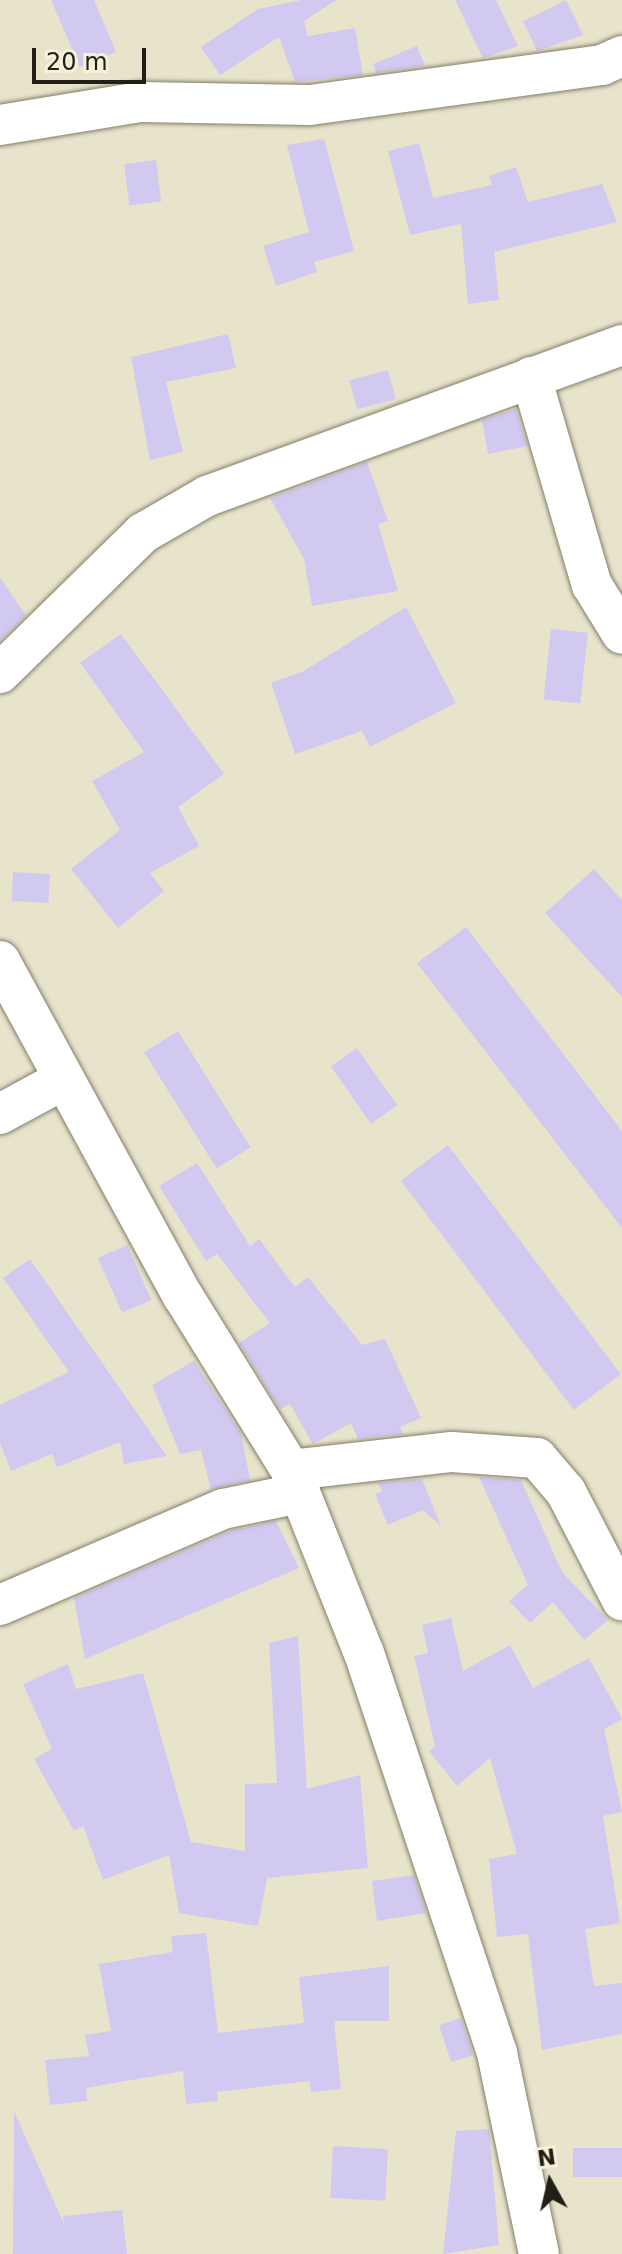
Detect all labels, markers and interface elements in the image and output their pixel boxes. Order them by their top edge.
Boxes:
scale bar [36,32,150,82]
text: 20 m [46,48,108,76]
north arrow [510,2142,590,2222]
text: N [536,2144,557,2171]

